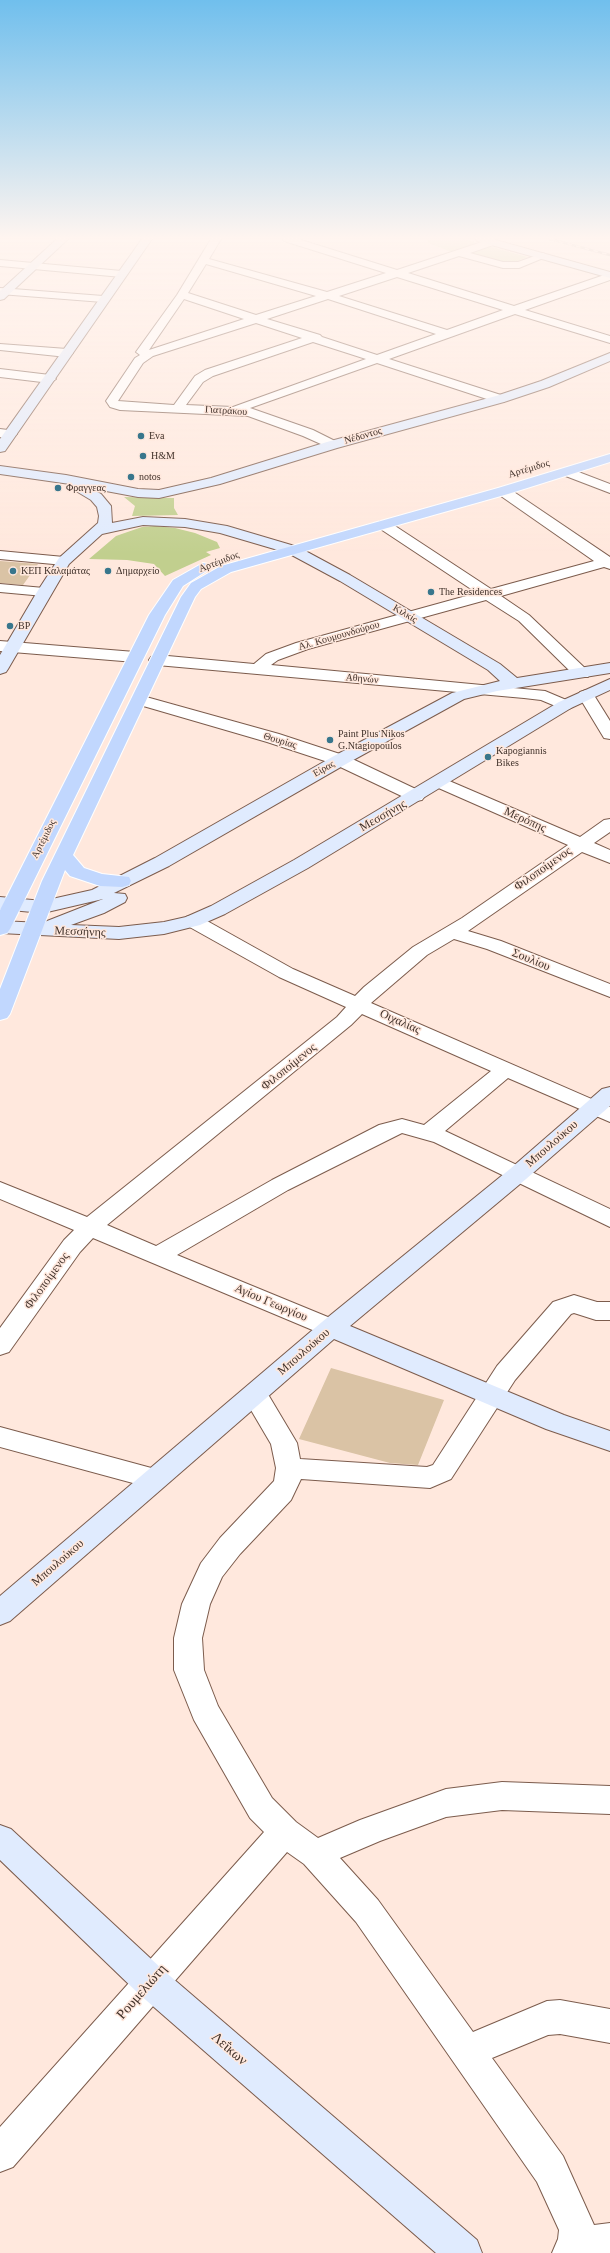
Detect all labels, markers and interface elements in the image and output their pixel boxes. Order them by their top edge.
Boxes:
street label: Γιατράκου [204,404,248,418]
street label: Νέδοντος [343,425,383,447]
place label: Eva [149,430,165,442]
marker: Eva [136,431,146,441]
place label: H&M [151,450,175,462]
marker: H&M [138,451,148,461]
street label: Αρτέμιδος [507,457,551,481]
place label: notos [139,471,161,483]
marker: notos [126,472,136,482]
place label: Φραγγεας [66,482,106,494]
marker: Φραγγεας [53,483,63,493]
street label: Αρτέμιδος [197,549,241,575]
place label: ΚΕΠ Καλαμάτας [21,565,90,577]
place label: Δημαρχείο [116,565,160,577]
marker: ΚΕΠ Καλαμάτας [8,566,18,576]
marker: Δημαρχείο [103,566,113,576]
place label: The Residences [439,586,502,598]
marker: The Residences [426,587,436,597]
street label: Κιλκίς [391,602,419,626]
street label: Αλ. Κουμουνδούρου [297,619,381,653]
place label: BP [18,620,30,632]
marker: BP [5,621,15,631]
street label: Αθηνών [345,672,379,686]
place label: Paint Plus Nikos G.Ntagiopoulos [338,728,405,752]
street label: Θουρίας [262,730,298,752]
marker: Paint Plus Nikos G.Ntagiopoulos [325,735,335,745]
place label: Kapogiannis Bikes [496,745,547,768]
marker: Kapogiannis Bikes [483,752,493,762]
street label: Είρας [311,758,337,780]
street label: Μεσσήνης [357,797,409,835]
street label: Μερόπης [502,804,548,836]
street label: Αρτέμιδος [29,817,59,861]
street label: Φιλοποίμενος [512,844,574,894]
street label: Μεσσήνης [54,924,106,940]
street label: Σουλίου [510,946,552,974]
street label: Οιχαλίας [377,1007,423,1037]
street label: Φιλοποίμενος [259,1040,319,1094]
street label: Μπουλούκου [523,1118,581,1170]
street label: Φιλοποίμενος [22,1250,72,1312]
street label: Αγίου Γεωργίου [232,1281,310,1325]
street label: Μπουλούκου [275,1326,333,1378]
street label: Μπουλούκου [29,1537,87,1589]
street label: Ρουμελιώτη [113,1961,171,2023]
street label: Λεΐκων [208,2029,250,2069]

